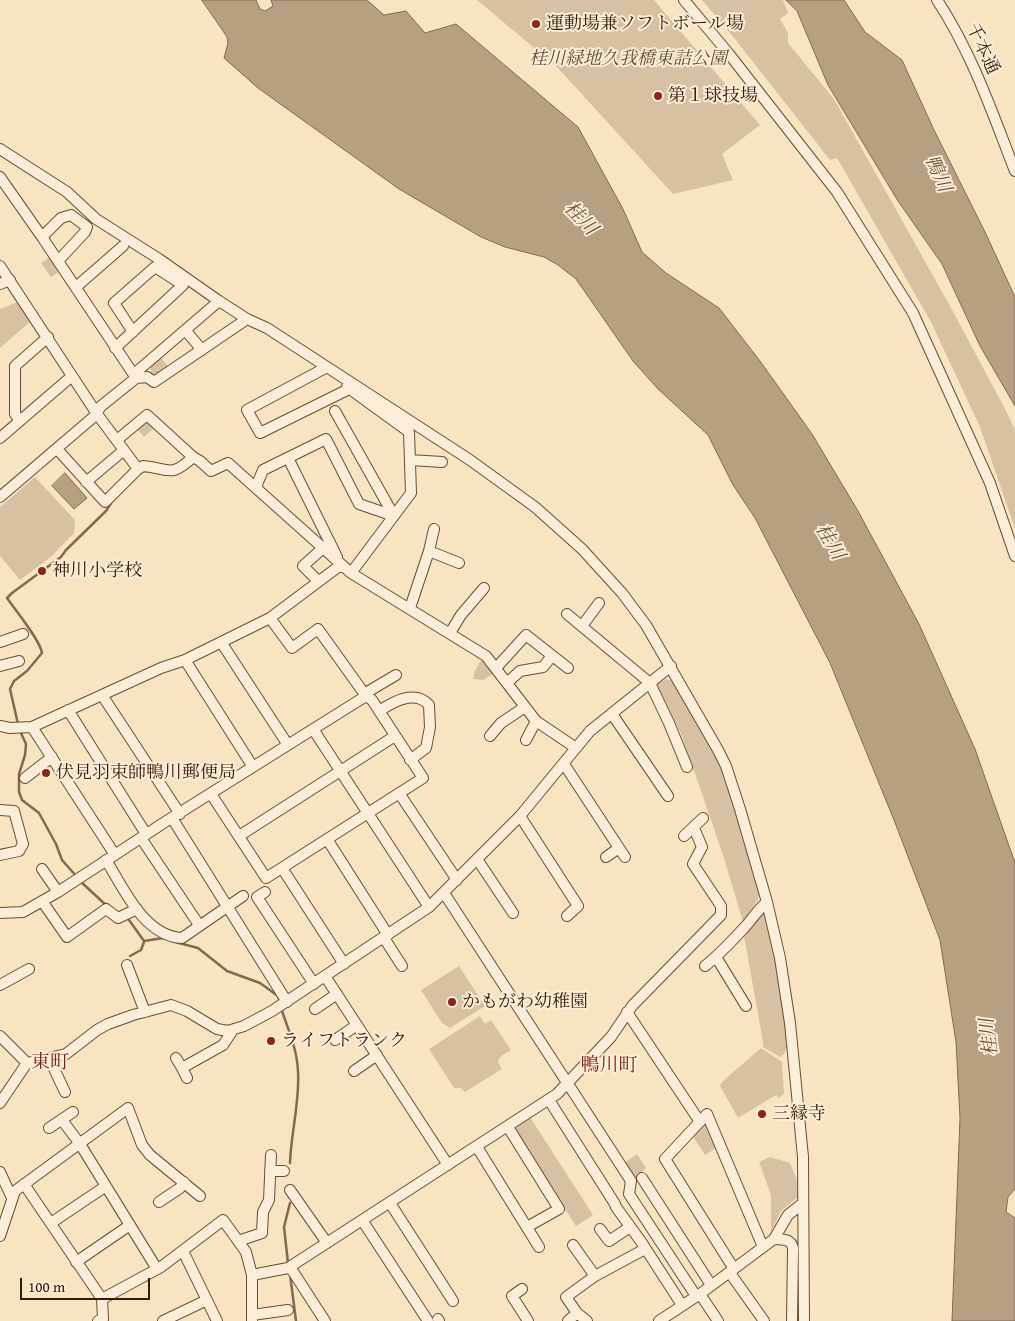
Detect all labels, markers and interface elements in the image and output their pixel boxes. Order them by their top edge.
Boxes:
place label: 運動場兼ソフトボール場 [546,13,744,35]
marker: 運動場兼ソフトボール場 [530,18,542,30]
street label: 千本通 [961,20,1003,78]
park label: 桂川緑地久我橋東詰公園 [529,48,727,70]
place label: 第１球技場 [668,85,758,107]
marker: 第１球技場 [652,90,664,102]
water label: 鴨川 [919,152,955,196]
water label: 桂川 [559,197,601,241]
water label: 桂川 [810,520,848,564]
place label: 神川小学校 [52,560,142,582]
marker: 神川小学校 [36,565,48,577]
place label: 伏見羽束師鴨川郵便局 [56,762,236,784]
marker: 伏見羽束師鴨川郵便局 [40,767,52,779]
place label: かもがわ幼稚園 [462,991,588,1013]
marker: かもがわ幼稚園 [446,996,458,1008]
water label: 桂川 [976,1017,1004,1057]
place label: ライフトランク [281,1030,407,1052]
marker: ライフトランク [265,1035,277,1047]
district label: 東町 [31,1052,69,1074]
district label: 鴨川町 [581,1055,637,1077]
place label: 三縁寺 [772,1103,826,1125]
marker: 三縁寺 [756,1108,768,1120]
scale bar [22,1268,152,1300]
text: 100 m [28,1276,65,1297]

